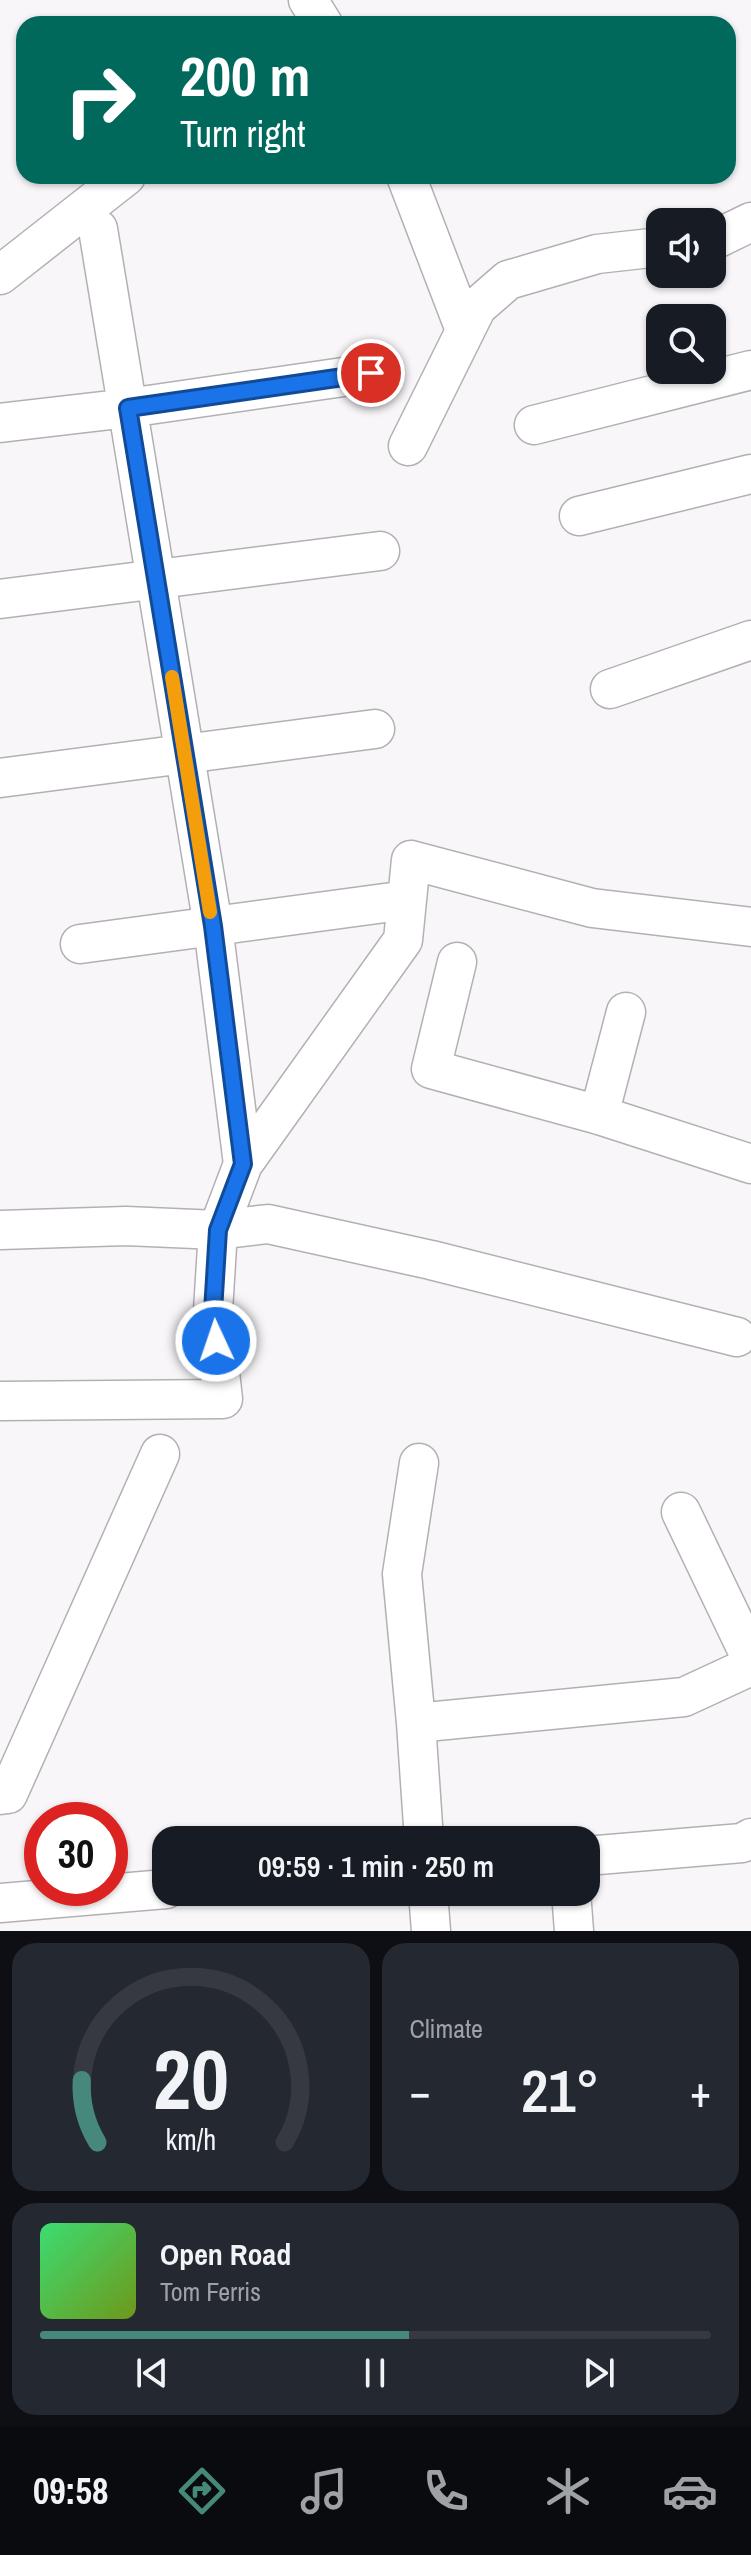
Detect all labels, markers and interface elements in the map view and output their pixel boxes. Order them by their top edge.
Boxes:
text: 200 m [180,38,310,113]
icon: right [48,48,152,152]
text: Turn right [180,110,305,158]
map controls [646,208,726,384]
button: sound [646,208,726,288]
button: search [646,304,726,384]
pin [337,339,405,407]
icon: arrive [349,351,393,395]
position arrow [174,1299,258,1383]
speed limit sign: 30 [24,1802,128,1906]
text: 09:59 · 1 min · 250 m [258,1846,494,1886]
text: Climate [410,2011,483,2046]
text: 20 [153,2023,229,2135]
text: 21° [521,2050,600,2131]
text: − [410,2061,431,2121]
text: + [690,2061,711,2121]
text: km/h [165,2120,216,2159]
text: Open Road [160,2234,291,2274]
text: Tom Ferris [160,2274,261,2309]
icon: previous [130,2351,174,2395]
icon: pause [353,2351,397,2395]
icon: next [577,2351,621,2395]
icon: directions [174,2463,230,2519]
icon: music [296,2463,352,2519]
icon: phone [418,2463,474,2519]
icon: climate [540,2463,596,2519]
icon: car [662,2463,718,2519]
text: 09:58 [33,2467,108,2515]

